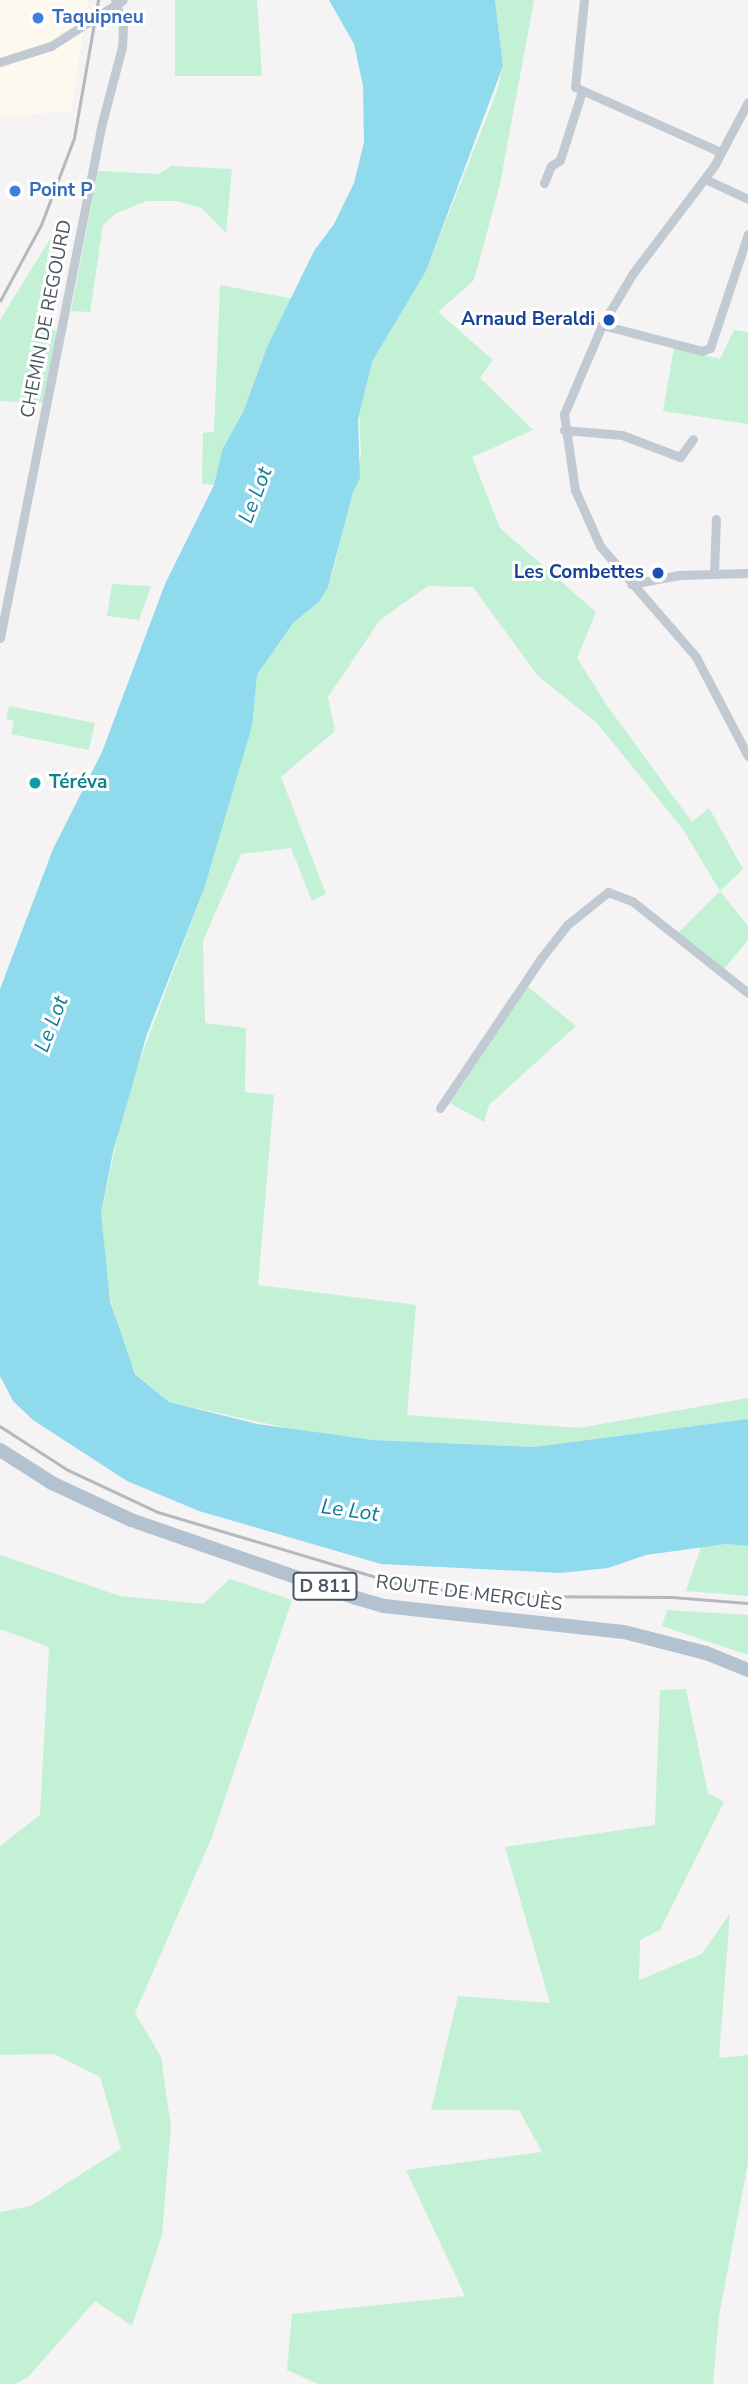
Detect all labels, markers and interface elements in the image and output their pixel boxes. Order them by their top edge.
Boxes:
place label: Taquipneu [52,7,144,29]
marker: Taquipneu [30,10,46,26]
place label: Point P [29,180,93,202]
marker: Point P [7,183,23,199]
street label: CHEMIN DE REGOURD [17,218,77,420]
place label: Arnaud Beraldi [461,309,595,331]
marker: Arnaud Beraldi [601,312,617,328]
water label: Le Lot [233,463,277,527]
place label: Les Combettes [514,562,644,584]
marker: Les Combettes [650,565,666,581]
place label: Téréva [49,772,107,794]
marker: Téréva [27,775,43,791]
water label: Le Lot [29,992,73,1056]
water label: Le Lot [319,1493,381,1527]
street label: ROUTE DE MERCUÈS [375,1571,563,1617]
road number: D 811 [292,1572,358,1601]

